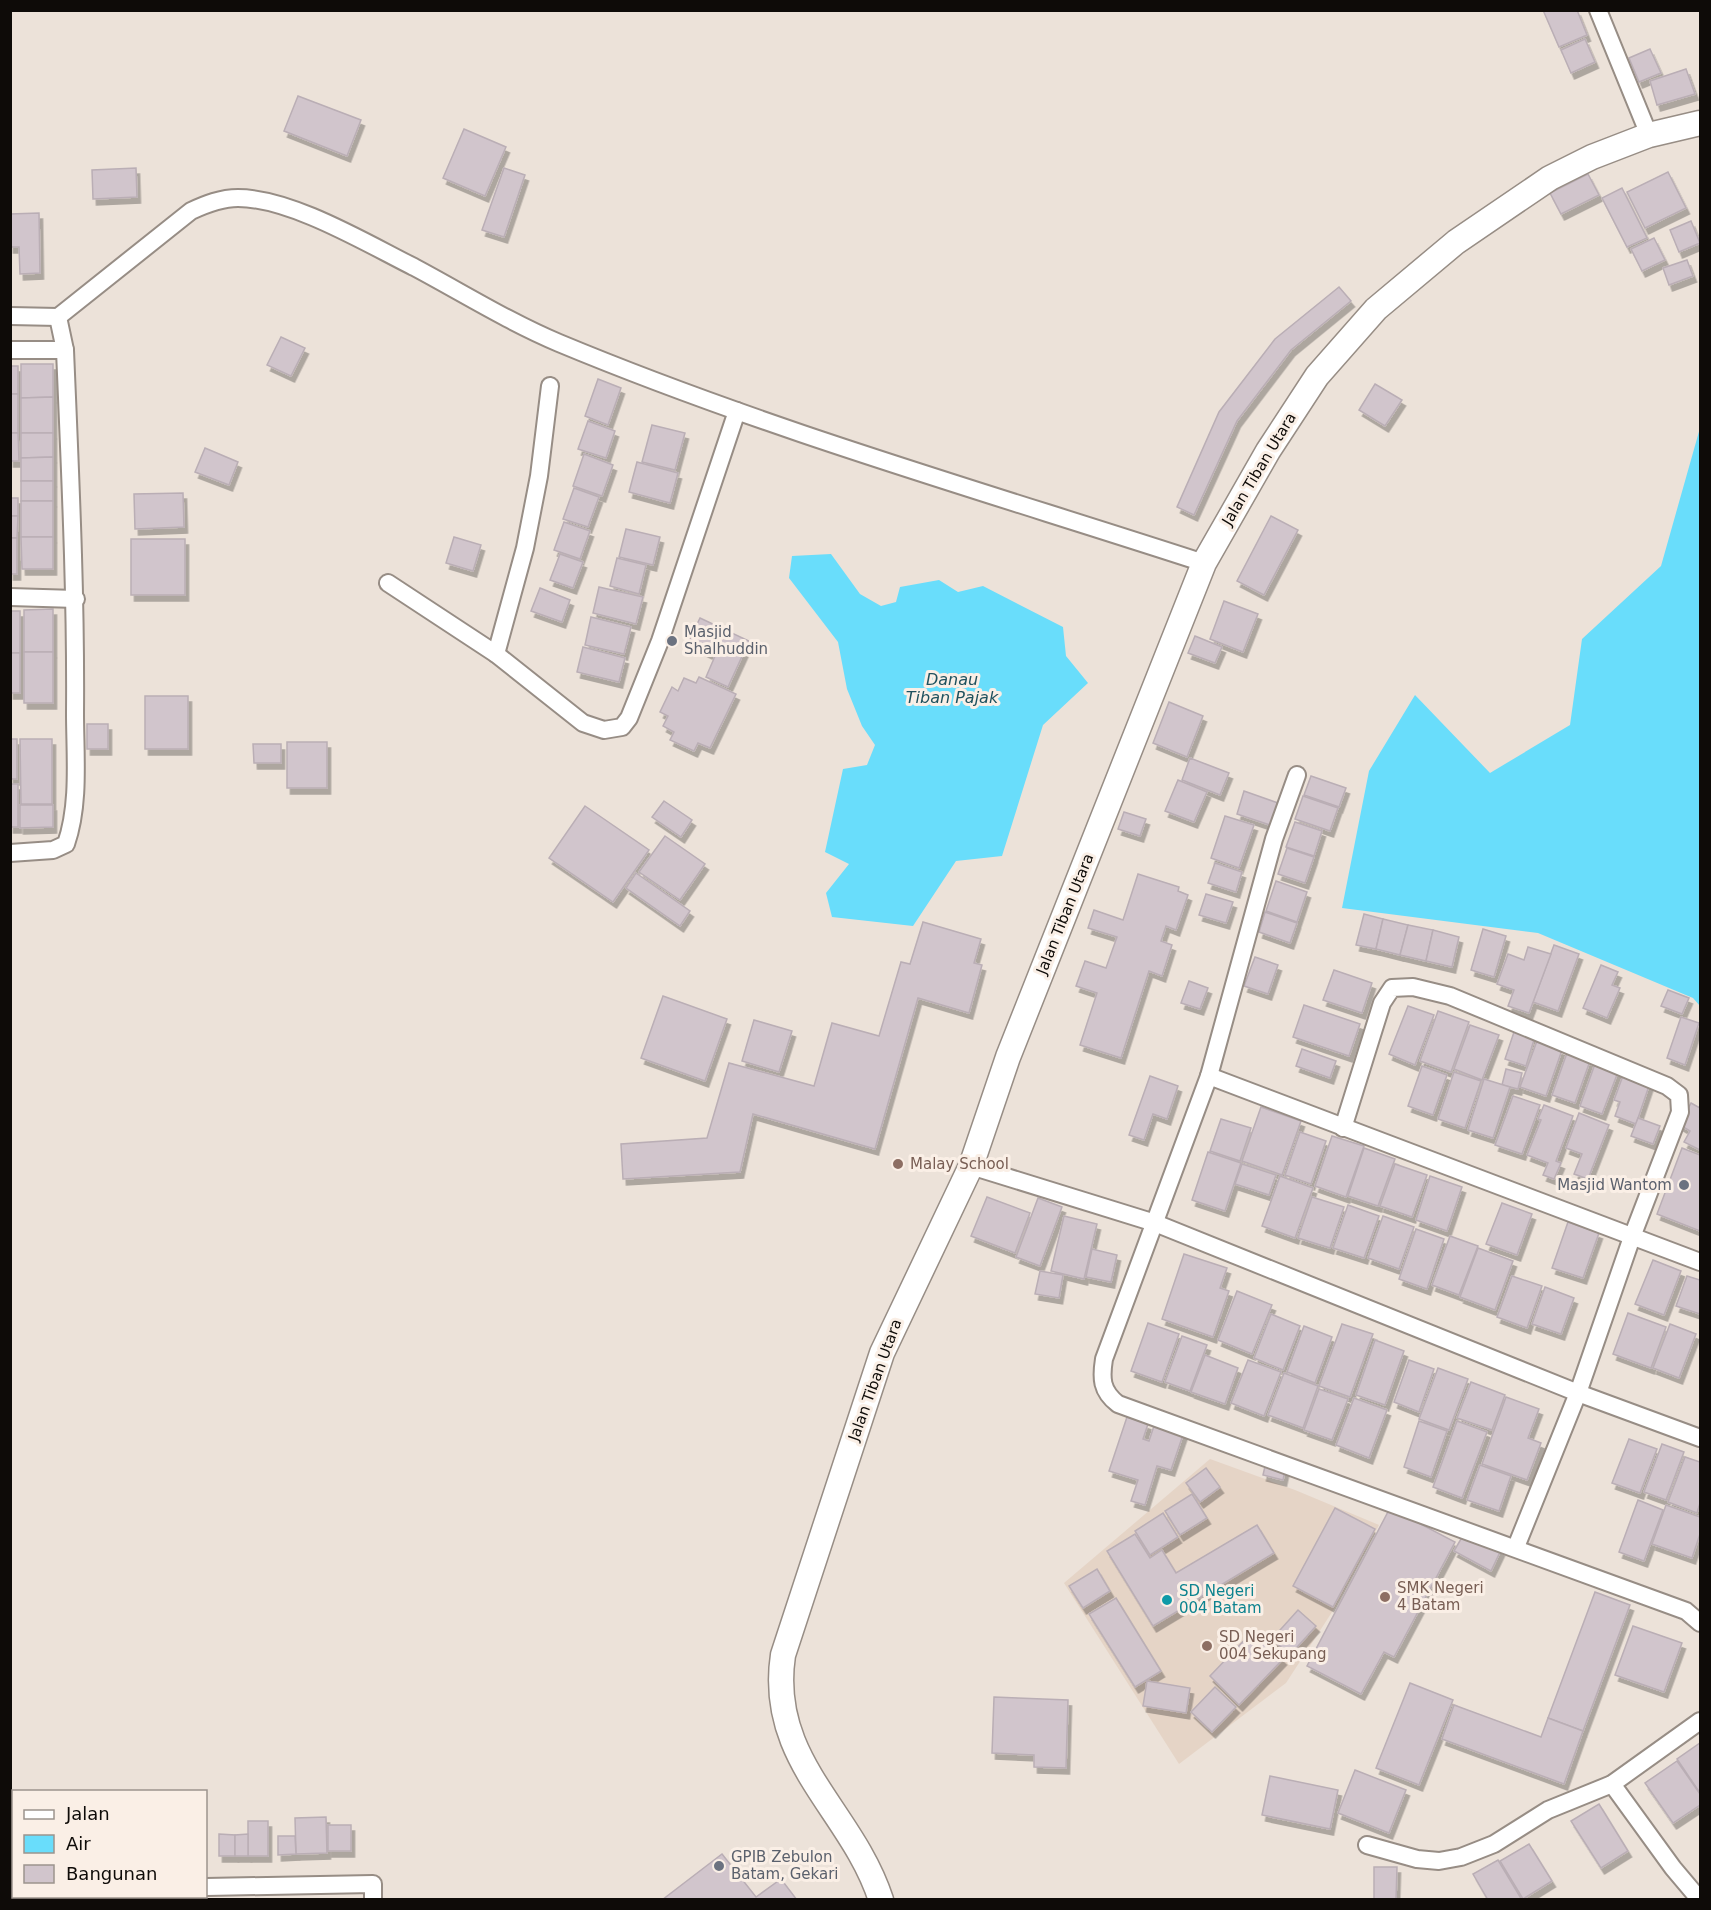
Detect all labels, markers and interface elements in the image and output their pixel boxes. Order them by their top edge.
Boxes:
street label: Jalan Tiban Utara [1218,409,1300,530]
place label: Masjid Shalhuddin [684,623,768,658]
marker: Masjid Shalhuddin [665,634,679,648]
water label: Danau Tiban Pajak [906,670,999,707]
street label: Jalan Tiban Utara [1032,851,1097,978]
place label: Malay School [910,1155,1009,1173]
marker: Malay School [891,1157,905,1171]
place label: Masjid Wantom [1557,1176,1672,1194]
marker: Masjid Wantom [1677,1178,1691,1192]
street label: Jalan Tiban Utara [844,1317,905,1444]
place label: SMK Negeri 4 Batam [1397,1579,1484,1614]
place label: SD Negeri 004 Batam [1179,1582,1262,1617]
marker: SMK Negeri 4 Batam [1378,1590,1392,1604]
marker: SD Negeri 004 Batam [1160,1593,1174,1607]
place label: SD Negeri 004 Sekupang [1219,1628,1327,1663]
marker: SD Negeri 004 Sekupang [1200,1639,1214,1653]
legend [12,1790,207,1898]
text: Jalan [65,1803,110,1824]
text: Air [66,1833,91,1854]
place label: GPIB Zebulon Batam, Gekari [731,1848,839,1883]
marker: GPIB Zebulon Batam, Gekari [712,1859,726,1873]
text: Bangunan [66,1863,157,1884]

